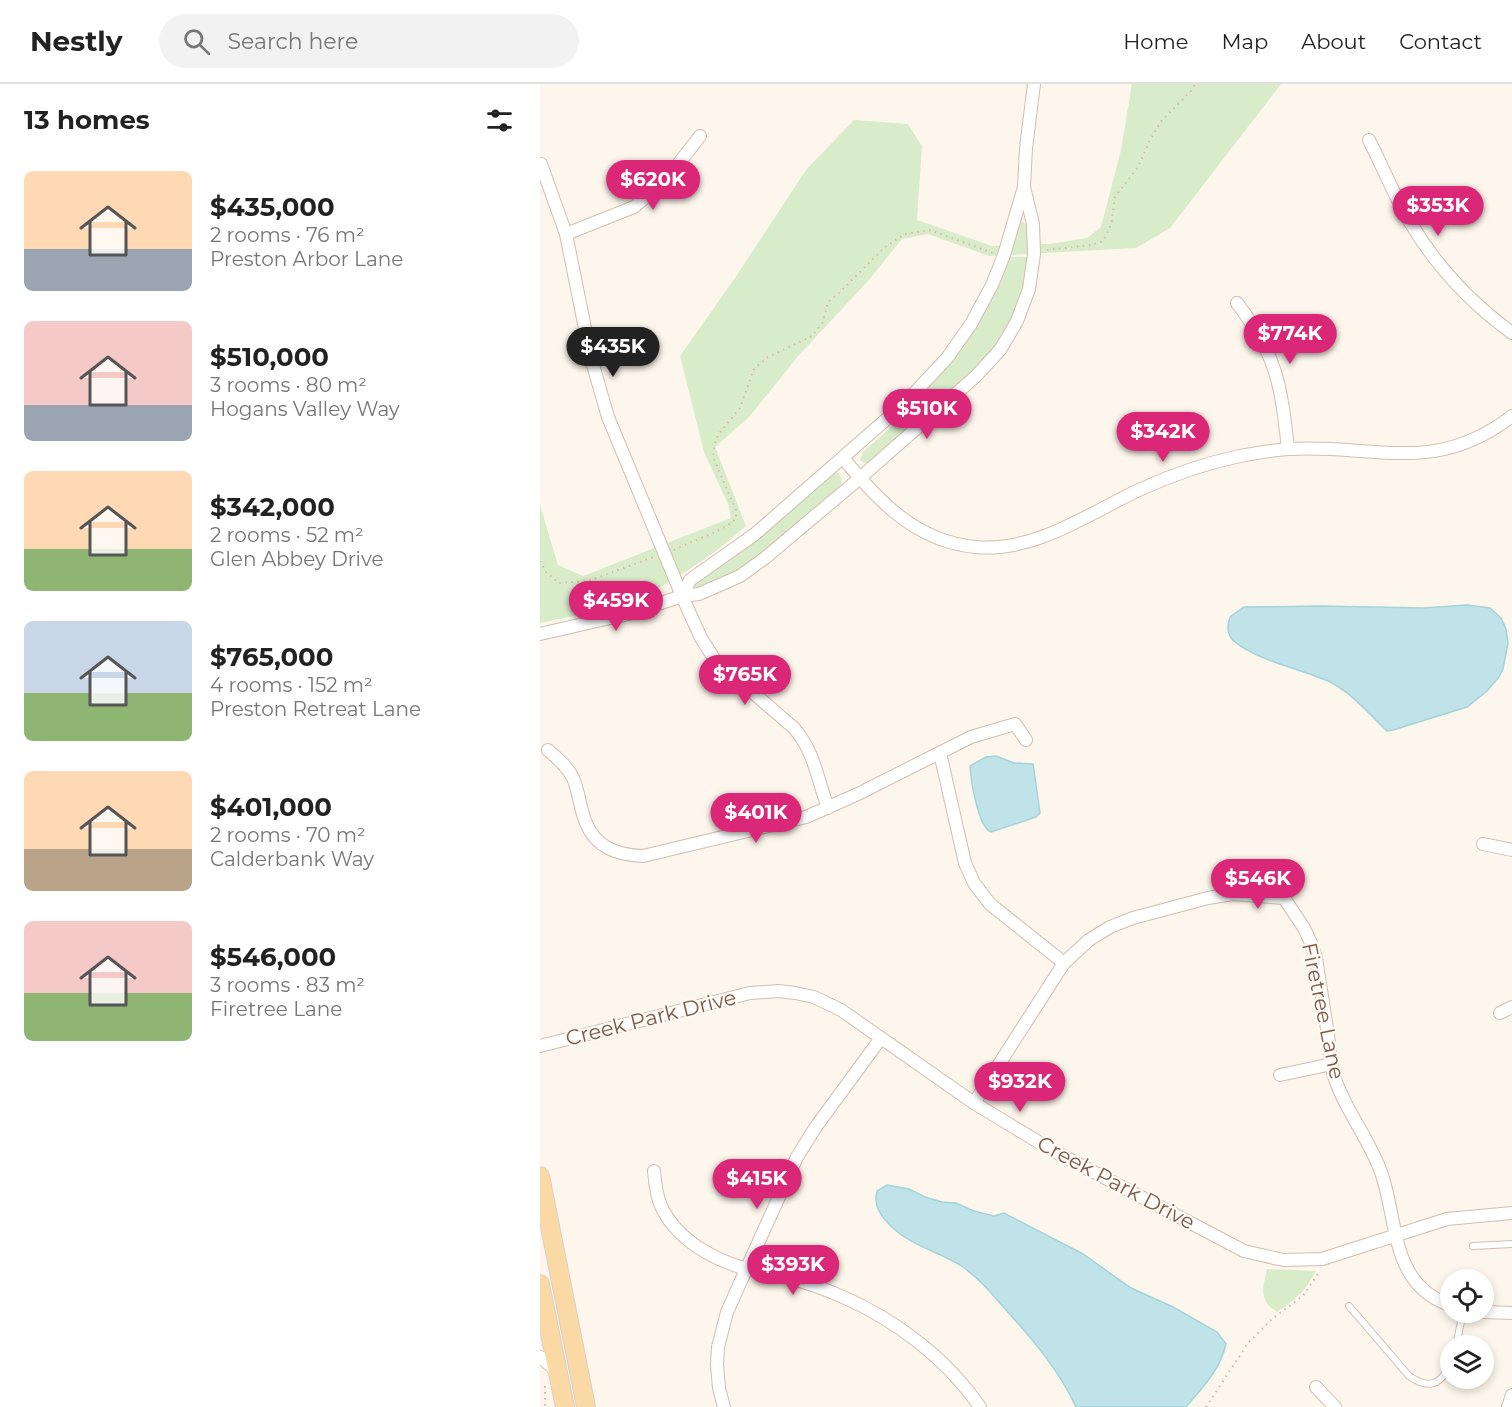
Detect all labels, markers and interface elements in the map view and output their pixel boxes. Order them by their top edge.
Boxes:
search box [159,14,579,68]
text: Nestly [30,24,123,58]
icon: search [180,25,213,58]
text: Search here [228,28,358,55]
text: Home [1123,29,1188,54]
text: Map [1221,29,1268,54]
text: About [1301,29,1366,54]
text: Contact [1399,29,1482,54]
text: 13 homes [24,104,150,136]
icon: filters [483,104,516,137]
pin: $620K [611,160,695,211]
text: $620K [620,167,686,191]
pin: $353K [1396,186,1480,237]
text: $435,000 [210,191,335,223]
text: $353K [1407,193,1469,217]
icon: home [72,195,144,267]
text: 2 rooms · 76 m² [210,223,365,247]
text: Preston Arbor Lane [210,247,403,271]
pin: $774K [1248,314,1332,365]
text: $774K [1258,321,1322,345]
pin: $435K [571,327,655,378]
text: $435K [581,334,645,358]
text: $510,000 [210,341,329,373]
icon: home [72,345,144,417]
text: 3 rooms · 80 m² [210,373,367,397]
pin: $510K [885,389,969,440]
text: $510K [897,396,957,420]
text: Hogans Valley Way [210,397,400,421]
pin: $342K [1121,412,1205,463]
text: $342K [1131,419,1195,443]
text: $342,000 [210,491,335,523]
icon: home [72,495,144,567]
text: 2 rooms · 52 m² [210,523,364,547]
text: Glen Abbey Drive [210,547,384,571]
pin: $459K [574,581,658,632]
text: $459K [583,588,649,612]
text: $765,000 [210,641,333,673]
icon: home [72,645,144,717]
pin: $765K [703,655,787,706]
text: $765K [713,662,777,686]
text: 4 rooms · 152 m² [210,673,373,697]
text: Preston Retreat Lane [210,697,421,721]
text: $401,000 [210,791,332,823]
pin: $401K [714,793,798,844]
icon: home [72,795,144,867]
text: $401K [725,800,787,824]
text: 2 rooms · 70 m² [210,823,366,847]
text: Calderbank Way [210,847,374,871]
pin: $546K [1216,859,1300,910]
text: $546K [1225,866,1291,890]
street label: Firetree Lane [1297,940,1350,1081]
text: $546,000 [210,941,336,973]
icon: home [72,945,144,1017]
text: 3 rooms · 83 m² [210,973,365,997]
street label: Creek Park Drive [563,984,739,1051]
text: Firetree Lane [210,997,342,1021]
pin: $932K [978,1062,1062,1113]
text: $932K [988,1069,1052,1093]
street label: Creek Park Drive [1033,1130,1199,1235]
pin: $415K [715,1159,799,1210]
text: $415K [727,1166,787,1190]
pin: $393K [751,1245,835,1296]
text: $393K [761,1252,825,1276]
map controls [1440,1269,1494,1389]
button: locate [1440,1269,1494,1323]
button: layers [1440,1335,1494,1389]

